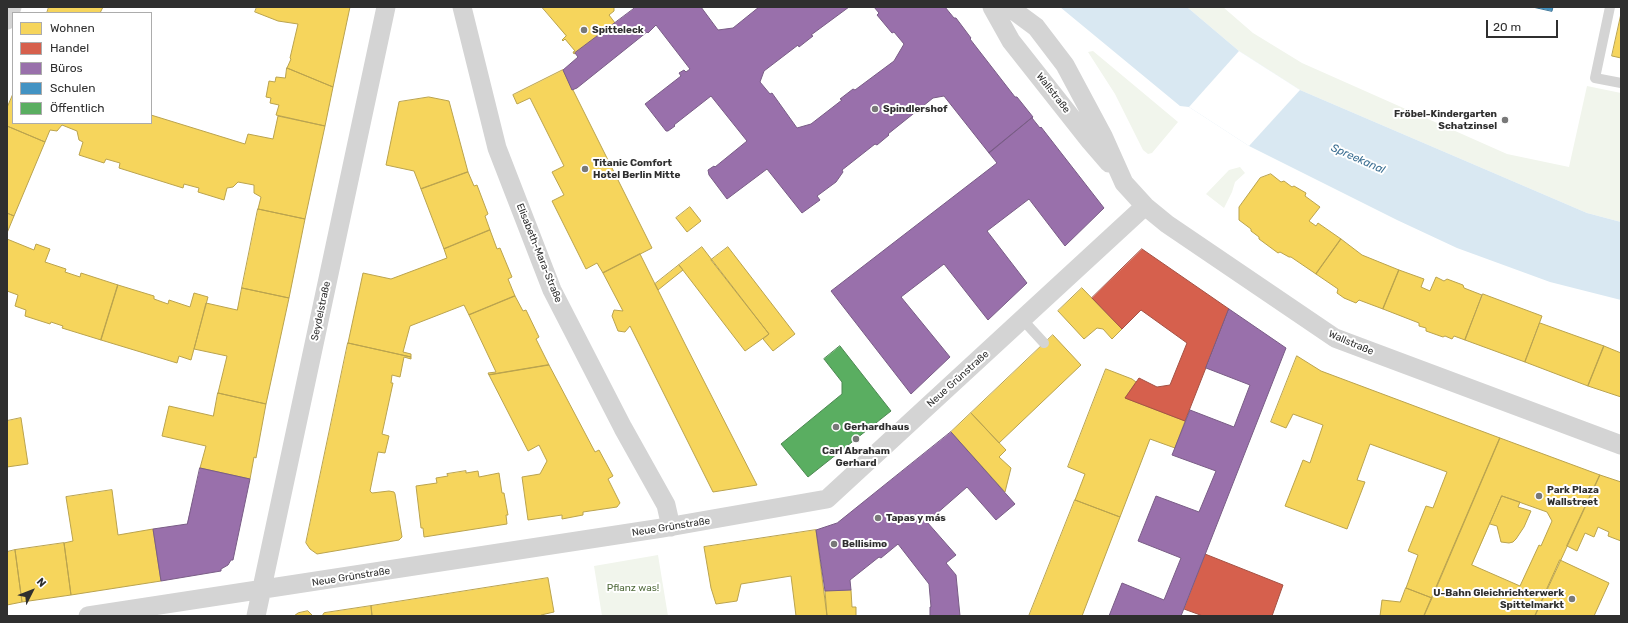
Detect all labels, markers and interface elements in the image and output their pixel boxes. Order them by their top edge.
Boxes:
legend [12,12,152,124]
scale bar [1488,12,1560,38]
text: 20 m [1493,20,1521,34]
text: Wohnen [50,21,95,35]
place label: Spitteleck [592,24,644,36]
marker: Spitteleck [579,25,589,35]
text: Handel [50,41,89,55]
text: Büros [50,61,83,75]
street label: Wallstraße [1034,70,1072,116]
text: Schulen [50,81,96,95]
text: Öffentlich [50,101,105,115]
place label: Spindlershof [883,103,947,115]
marker: Spindlershof [870,104,880,114]
place label: Fröbel-Kindergarten Schatzinsel [1394,108,1497,132]
marker: Fröbel-Kindergarten Schatzinsel [1500,115,1510,125]
water label: Spreekanal [1329,141,1387,177]
place label: Titanic Comfort Hotel Berlin Mitte [593,157,680,180]
marker: Titanic Comfort Hotel Berlin Mitte [580,164,590,174]
street label: Elisabeth-Mara-Straße [514,202,564,304]
street label: Seydelstraße [309,280,333,342]
street label: Wallstraße [1327,328,1375,358]
street label: Neue Grünstraße [925,348,991,410]
place label: Gerhardhaus [844,421,909,433]
marker: Gerhardhaus [831,422,841,432]
marker: Carl Abraham Gerhard [851,434,861,444]
place label: Carl Abraham Gerhard [822,445,890,468]
place label: Park Plaza Wallstreet [1547,484,1599,508]
marker: Park Plaza Wallstreet [1534,491,1544,501]
place label: Tapas y más [886,512,946,524]
marker: Tapas y más [873,513,883,523]
street label: Neue Grünstraße [631,515,711,539]
place label: Bellisimo [842,538,887,550]
marker: Bellisimo [829,539,839,549]
street label: Neue Grünstraße [311,565,391,589]
north arrow [12,571,52,611]
text: N [34,575,49,590]
park label: Pflanz was! [607,582,659,594]
place label: U-Bahn Gleichrichterwerk Spittelmarkt [1433,587,1564,610]
marker: U-Bahn Gleichrichterwerk Spittelmarkt [1567,594,1577,604]

